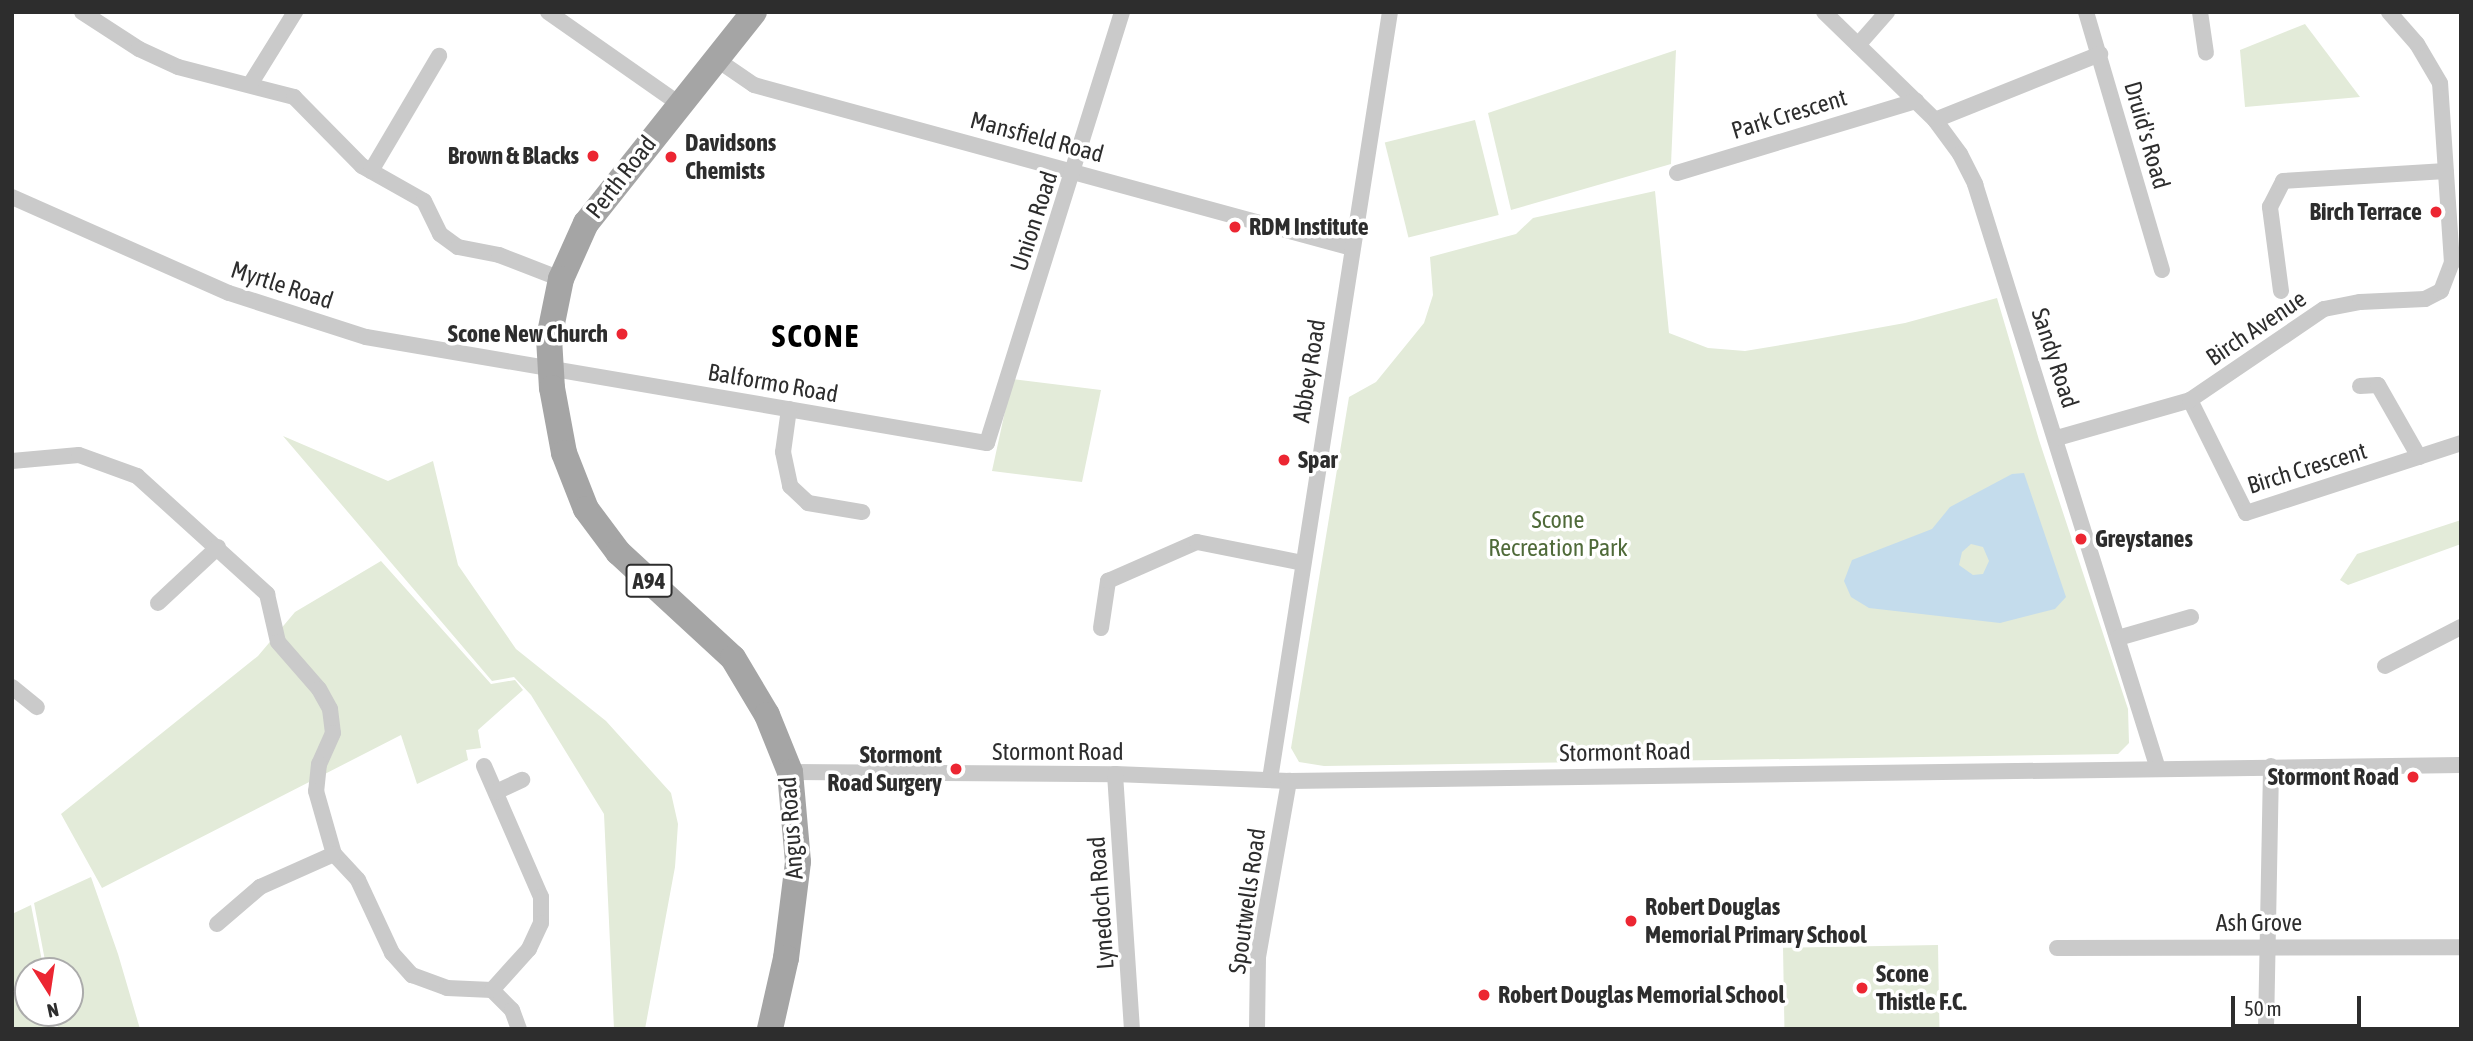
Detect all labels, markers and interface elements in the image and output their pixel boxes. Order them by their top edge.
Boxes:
street label: Druid's Road [2118,78,2176,192]
street label: Park Crescent [1728,83,1850,145]
street label: Mansfield Road [967,105,1107,169]
place label: Davidsons Chemists [685,129,776,185]
street label: Perth Road [580,130,662,224]
place label: Brown & Blacks [448,142,579,170]
marker: Brown & Blacks [585,148,601,164]
marker: Davidsons Chemists [663,149,679,165]
street label: Union Road [1004,167,1064,275]
place label: Birch Terrace [2310,198,2422,226]
marker: Birch Terrace [2428,204,2444,220]
place label: RDM Institute [1249,213,1369,241]
marker: RDM Institute [1227,219,1243,235]
street label: Myrtle Road [227,255,337,315]
street label: Birch Avenue [2201,284,2311,372]
street label: Sandy Road [2025,304,2085,412]
district label: SCONE [772,317,860,355]
street label: Abbey Road [1287,317,1331,425]
place label: Scone New Church [448,320,608,348]
marker: Scone New Church [614,326,630,342]
street label: Balformo Road [706,357,840,409]
street label: Birch Crescent [2244,436,2370,500]
place label: Spar [1298,446,1338,474]
marker: Spar [1276,452,1292,468]
park label: Scone Recreation Park [1488,506,1628,562]
place label: Greystanes [2095,525,2193,553]
marker: Greystanes [2073,531,2089,547]
road number: A94 [624,562,674,600]
street label: Stormont Road [1559,736,1691,768]
street label: Stormont Road [992,738,1124,766]
place label: Stormont Road Surgery [827,741,942,797]
marker: Stormont Road Surgery [948,761,964,777]
place label: Stormont Road [2268,763,2399,791]
marker: Stormont Road [2405,769,2421,785]
street label: Angus Road [773,776,809,880]
street label: Spoutwells Road [1223,826,1271,976]
street label: Lynedoch Road [1082,836,1120,970]
place label: Robert Douglas Memorial Primary School [1645,893,1867,949]
street label: Ash Grove [2216,909,2302,937]
marker: Robert Douglas Memorial Primary School [1623,913,1639,929]
north arrow [14,957,84,1027]
place label: Scone Thistle F.C. [1876,960,1967,1016]
marker: Scone Thistle F.C. [1854,980,1870,996]
place label: Robert Douglas Memorial School [1498,981,1785,1009]
scale bar [2235,982,2364,1026]
marker: Robert Douglas Memorial School [1476,987,1492,1003]
text: 50 m [2244,996,2282,1020]
text: N [45,999,61,1023]

